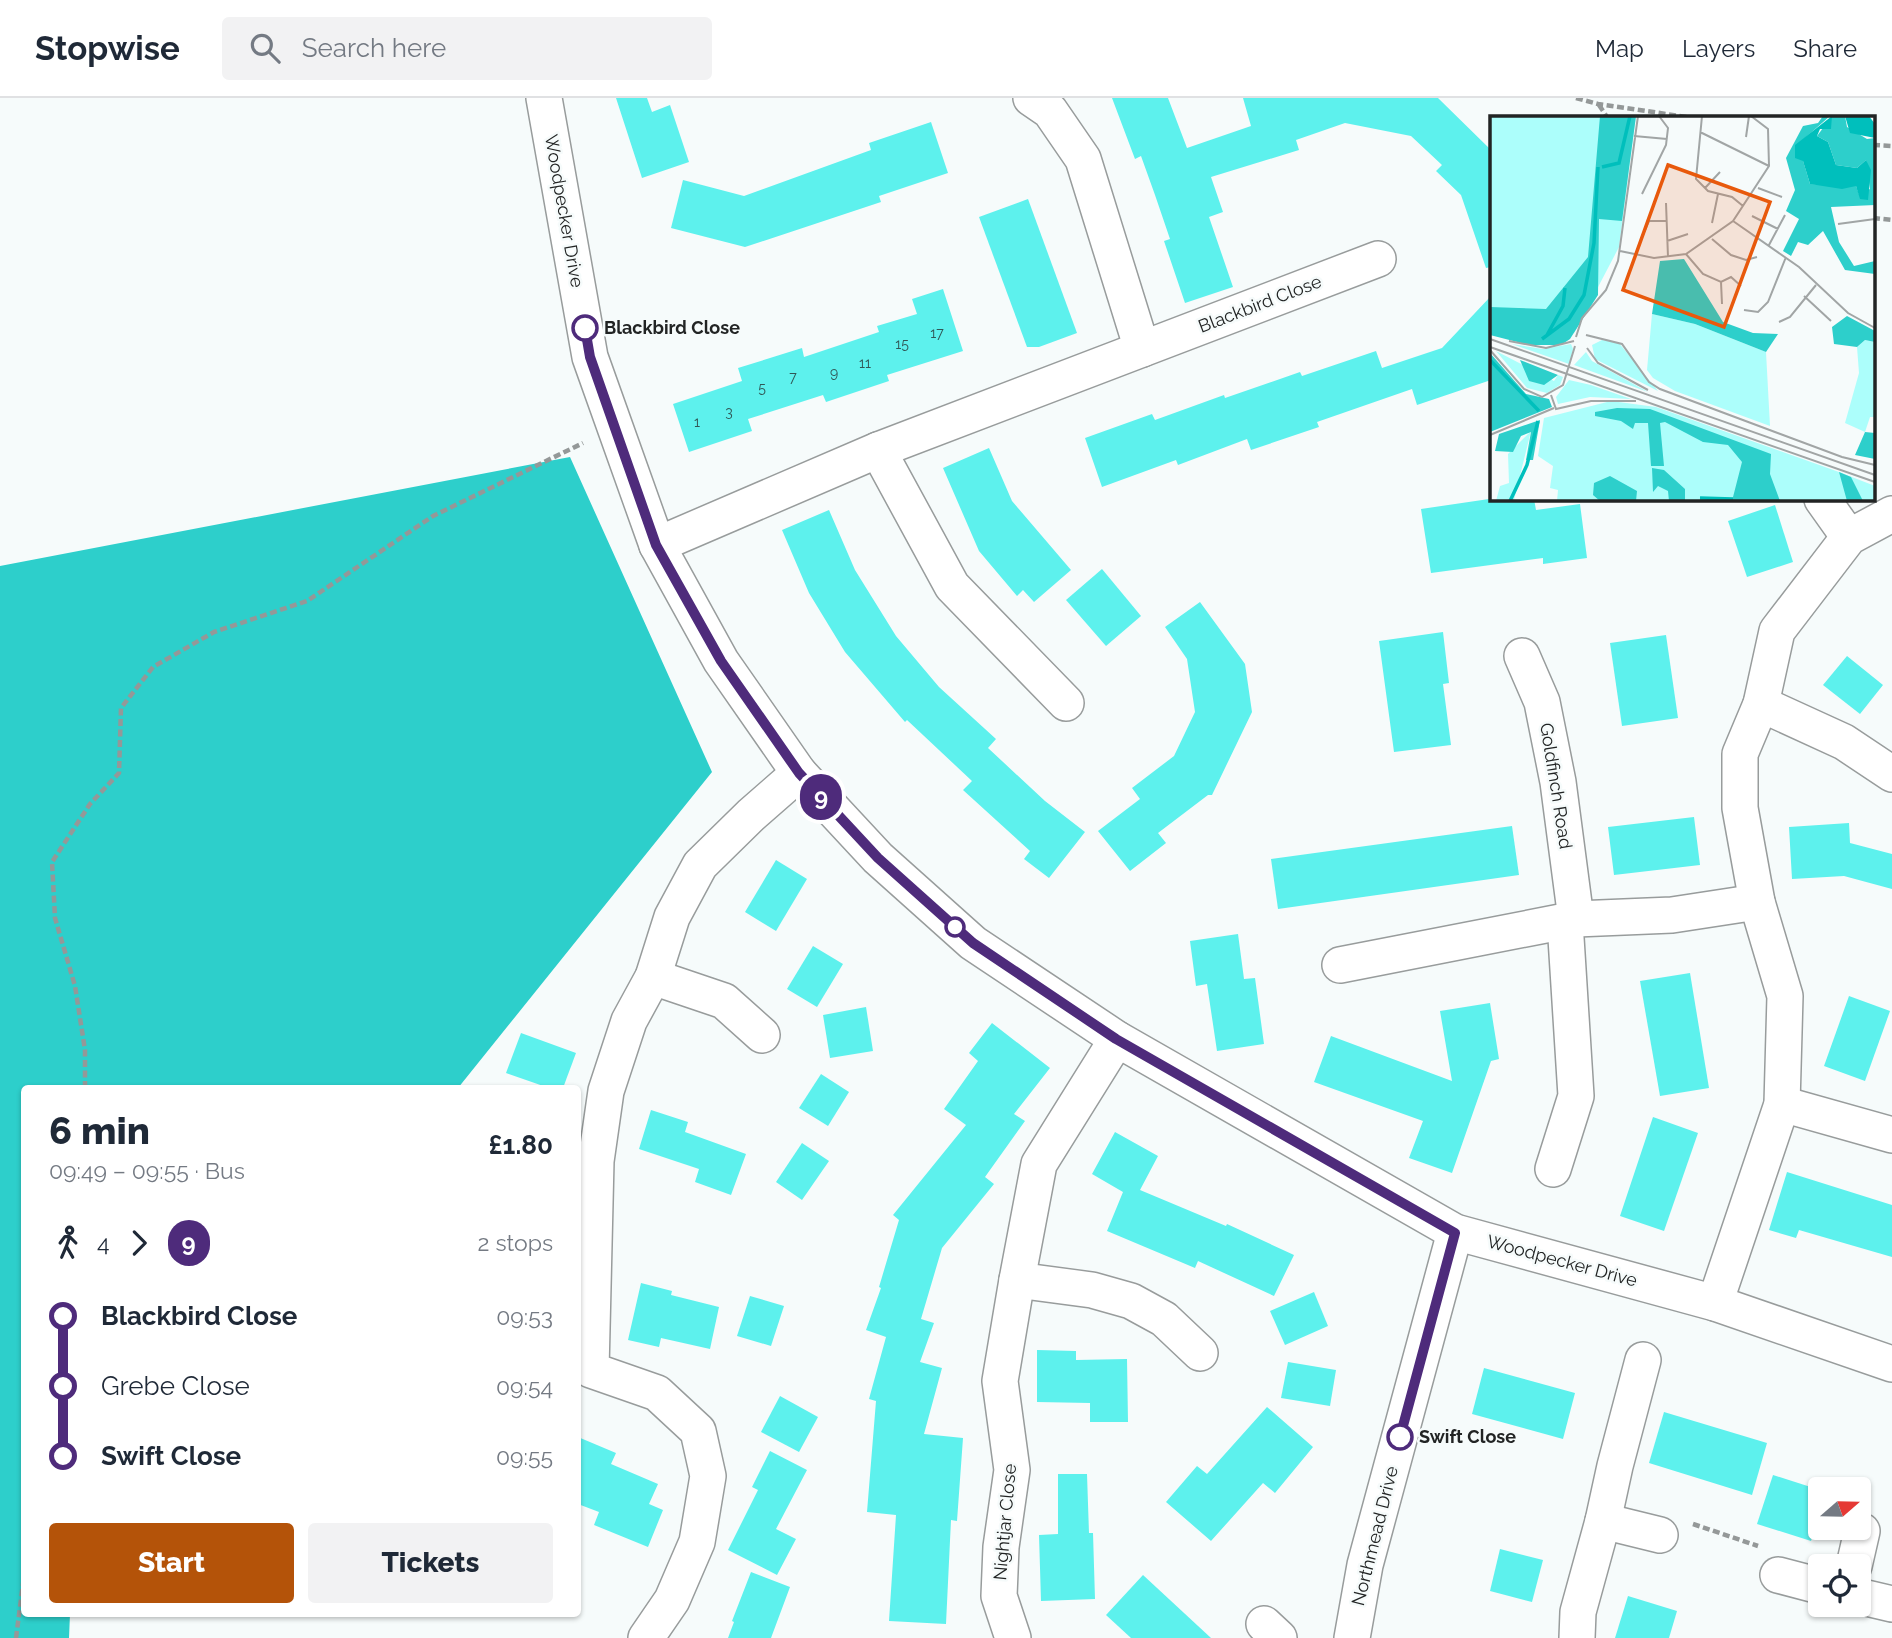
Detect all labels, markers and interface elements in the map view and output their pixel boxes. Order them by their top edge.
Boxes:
search box [222,17,712,80]
text: Stopwise [35,29,180,68]
icon: search [246,29,284,67]
text: Search here [302,33,446,63]
text: Map [1595,34,1644,63]
text: Layers [1682,34,1755,63]
text: Share [1793,34,1857,63]
inset map [1490,116,1874,500]
street label: Woodpecker Drive [541,133,588,289]
street label: Blackbird Close [1195,270,1325,337]
marker: Blackbird Close [572,315,598,341]
place label: Blackbird Close [604,317,740,338]
house number: 17 [930,325,944,341]
house number: 15 [895,336,909,352]
house number: 11 [859,355,871,371]
house number: 9 [830,365,838,381]
house number: 7 [789,369,797,385]
house number: 5 [758,380,766,396]
house number: 3 [725,404,733,420]
house number: 1 [694,414,700,430]
street label: Goldfinch Road [1536,721,1577,850]
line badge: 9 [798,774,844,820]
text: 9 [814,782,828,811]
unlabelled marker [945,917,965,937]
text: 6 min [49,1108,150,1153]
text: £1.80 [488,1130,553,1160]
text: 09:49 – 09:55 · Bus [49,1157,245,1184]
icon: walk [49,1224,87,1262]
icon: forward [120,1224,158,1262]
text: 9 [182,1228,196,1257]
text: 4 [97,1229,110,1256]
text: 2 stops [478,1229,553,1256]
street label: Woodpecker Drive [1485,1230,1640,1291]
text: Blackbird Close [101,1301,297,1331]
text: 09:53 [496,1303,553,1330]
text: Grebe Close [101,1371,250,1401]
text: 09:54 [496,1373,553,1400]
marker: Swift Close [1387,1424,1413,1450]
place label: Swift Close [1419,1426,1516,1447]
text: Swift Close [101,1441,241,1471]
text: 09:55 [496,1443,553,1470]
street label: Nightjar Close [989,1462,1020,1581]
street label: Northmead Drive [1347,1464,1402,1608]
north arrow [1808,1477,1871,1540]
map controls [1808,1477,1871,1617]
button: Start [49,1523,294,1603]
button: Tickets [308,1523,553,1603]
button: locate [1808,1554,1871,1617]

